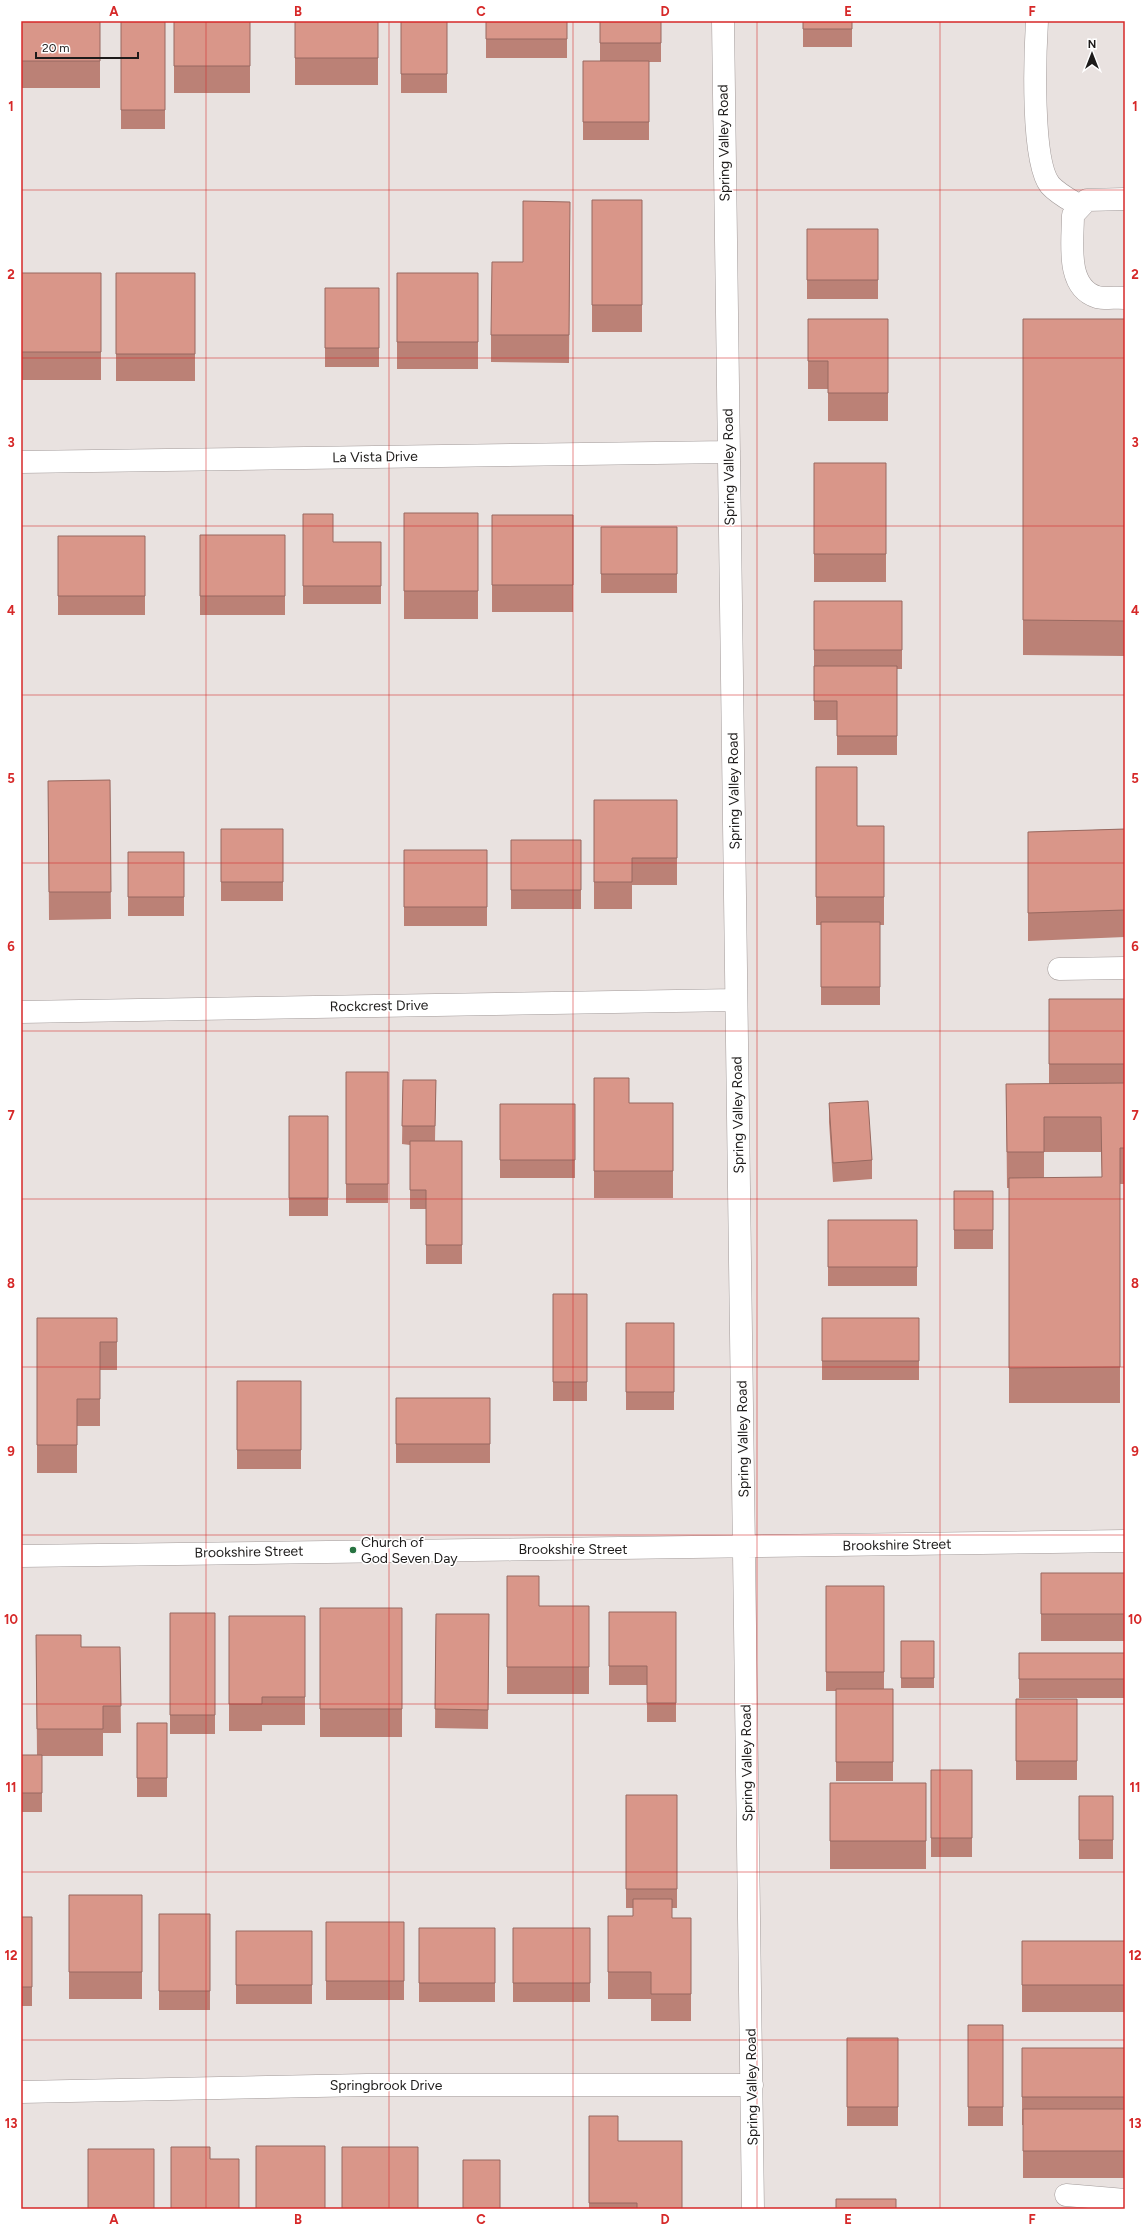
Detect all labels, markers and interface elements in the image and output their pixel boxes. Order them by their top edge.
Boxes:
text: A [109,4,119,19]
text: B [294,4,302,19]
text: C [476,4,486,19]
text: D [660,4,670,19]
text: E [844,4,852,19]
text: F [1028,4,1036,19]
scale bar [36,34,138,60]
north arrow [1072,34,1112,74]
text: N [1088,38,1096,51]
text: 20 m [42,41,70,55]
street label: Spring Valley Road [714,84,734,202]
text: 1 [8,99,14,114]
text: 1 [1132,99,1138,114]
text: 2 [7,267,15,282]
text: 2 [1131,267,1139,282]
street label: Spring Valley Road [719,408,739,526]
text: 3 [7,435,15,450]
text: 3 [1131,435,1139,450]
street label: La Vista Drive [332,448,418,466]
text: 4 [7,603,15,618]
text: 4 [1131,603,1139,618]
street label: Spring Valley Road [724,732,744,850]
text: 5 [7,771,15,786]
text: 5 [1131,771,1139,786]
text: 6 [7,939,15,954]
text: 6 [1131,939,1139,954]
street label: Rockcrest Drive [330,997,429,1015]
street label: Spring Valley Road [728,1056,748,1174]
text: 7 [7,1108,15,1123]
text: 7 [1131,1108,1139,1123]
text: 8 [7,1276,15,1291]
text: 8 [1131,1276,1139,1291]
street label: Spring Valley Road [733,1380,753,1498]
text: 9 [7,1444,15,1459]
text: 9 [1131,1444,1139,1459]
place label: Church of God Seven Day [361,1534,458,1567]
street label: Brookshire Street [842,1536,952,1554]
street label: Brookshire Street [519,1541,627,1558]
street label: Brookshire Street [194,1543,304,1561]
marker: Church of God Seven Day [348,1545,358,1555]
text: 10 [4,1612,18,1627]
text: 10 [1128,1612,1142,1627]
street label: Spring Valley Road [737,1704,757,1822]
text: 11 [6,1780,16,1795]
text: 11 [1130,1780,1140,1795]
text: 12 [4,1948,18,1963]
text: 12 [1128,1948,1142,1963]
street label: Spring Valley Road [742,2028,762,2146]
street label: Springbrook Drive [330,2077,443,2094]
text: 13 [5,2116,17,2131]
text: 13 [1129,2116,1141,2131]
text: A [109,2212,119,2227]
text: B [294,2212,302,2227]
text: C [476,2212,486,2227]
text: D [660,2212,670,2227]
text: E [844,2212,852,2227]
text: F [1028,2212,1036,2227]

